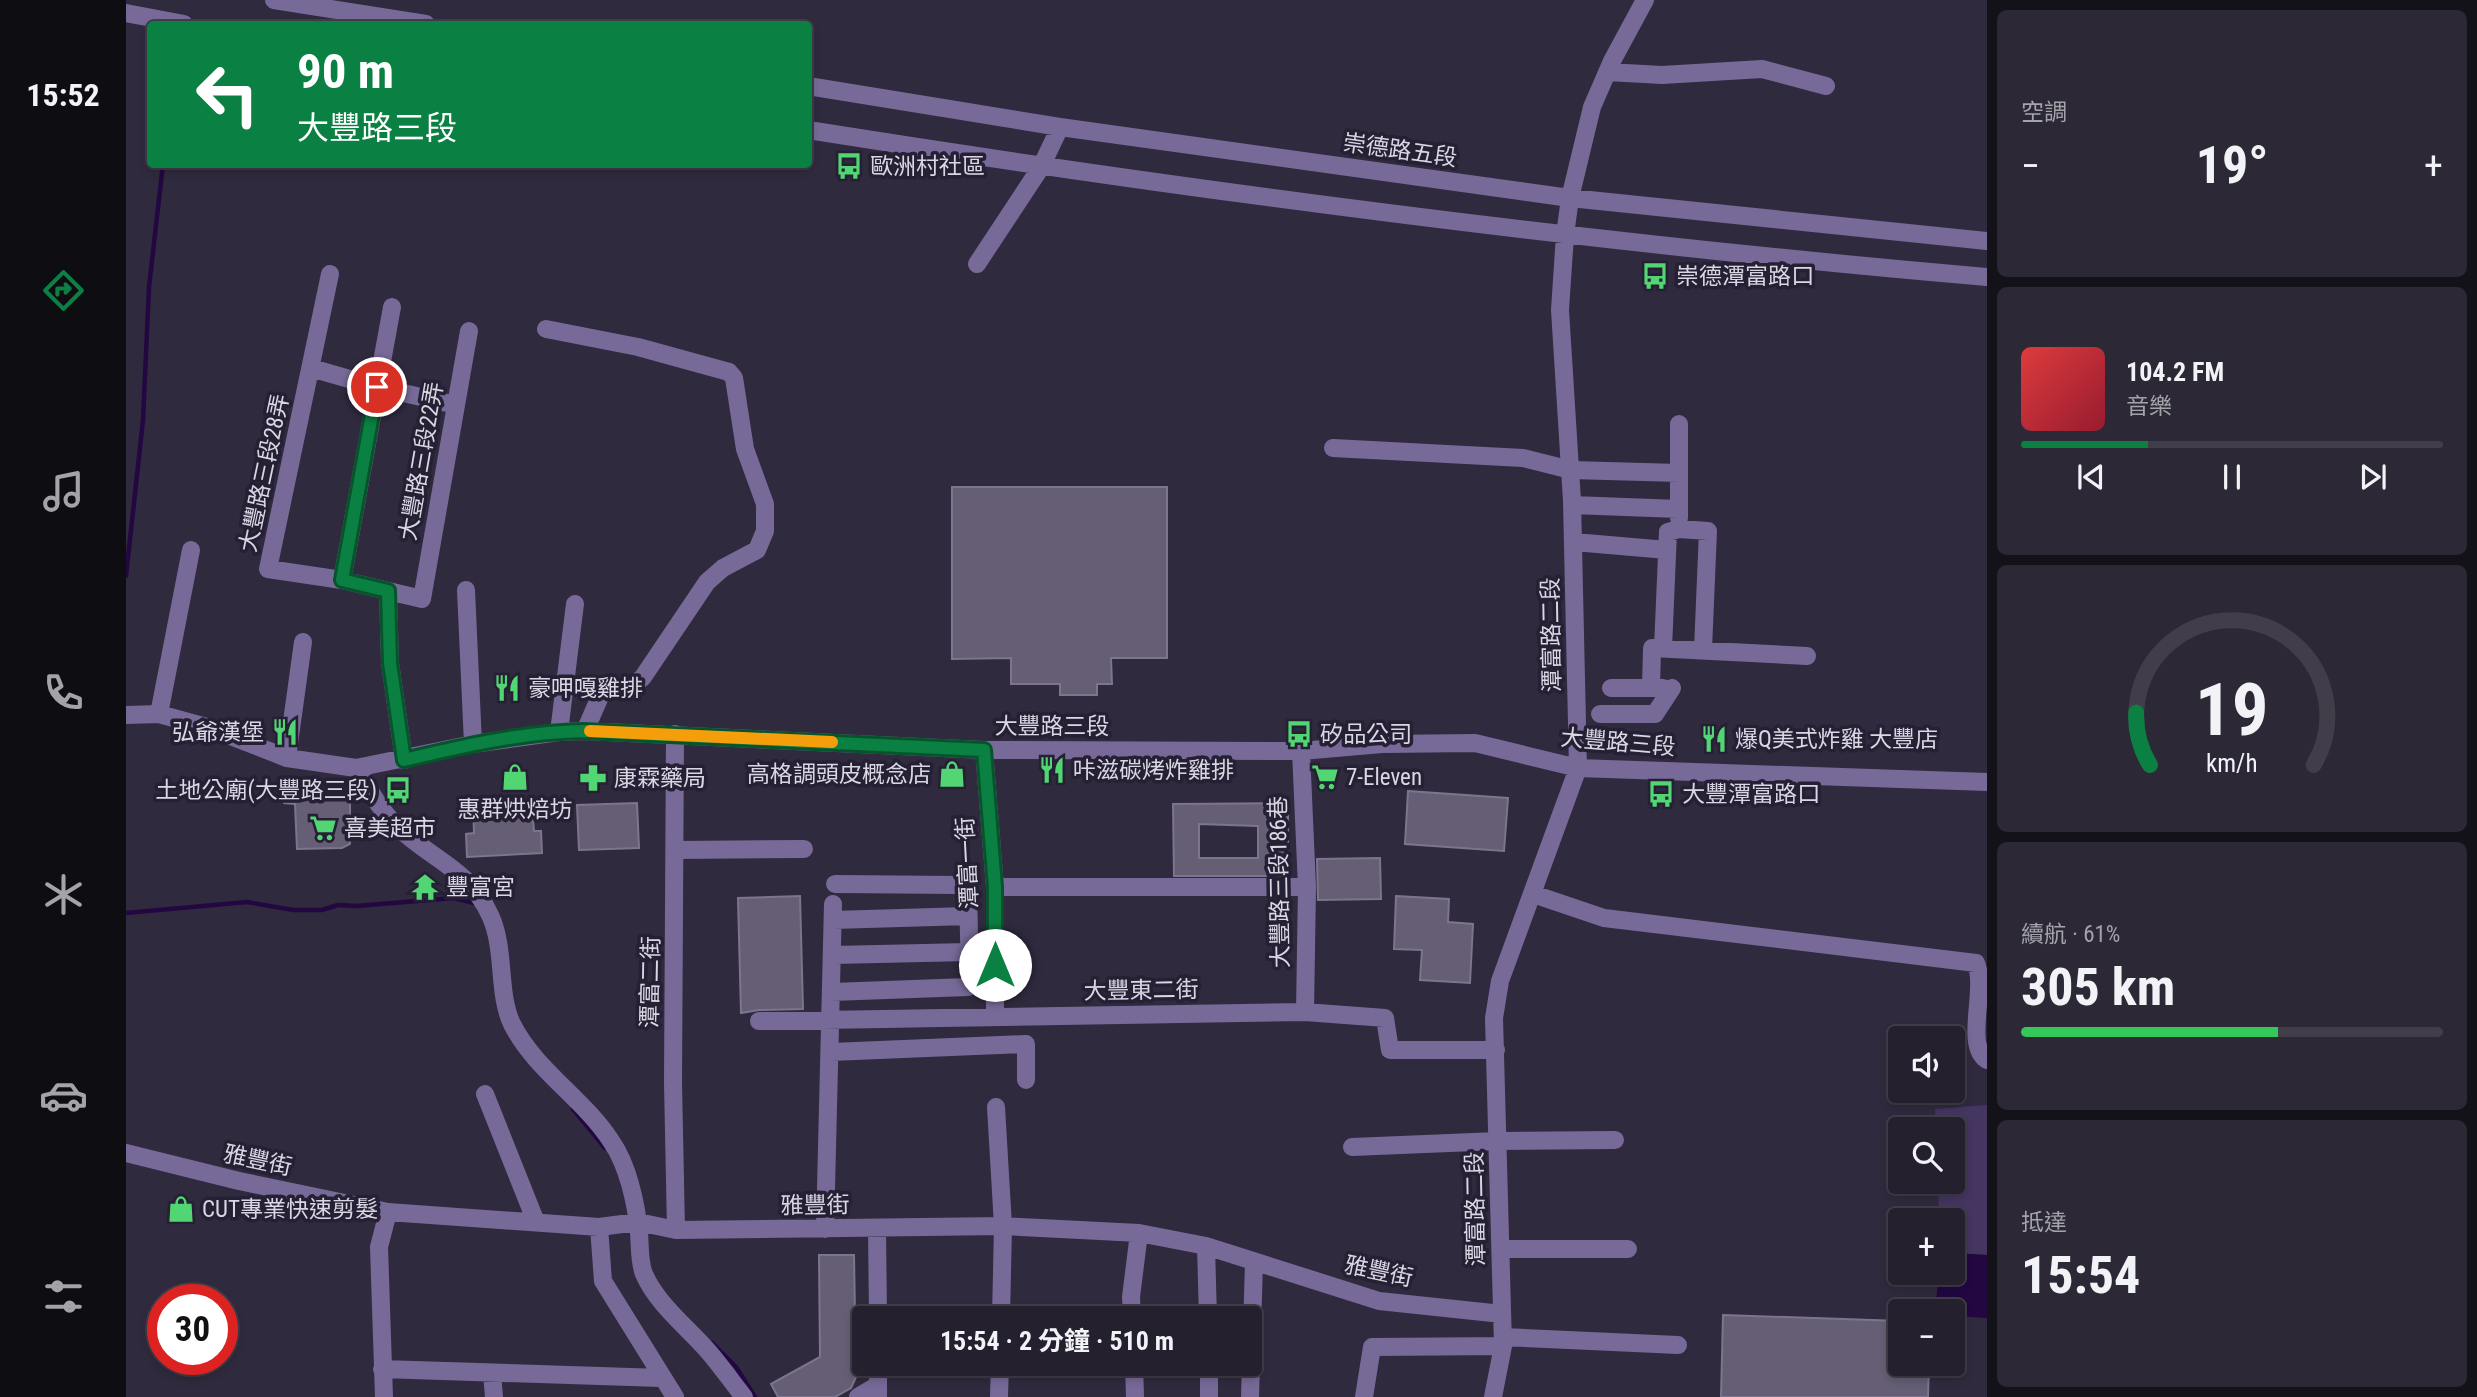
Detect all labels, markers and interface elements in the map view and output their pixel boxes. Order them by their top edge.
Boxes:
text: 90 m [297,43,394,100]
icon: left [182,49,273,140]
text: 15:52 [26,76,100,114]
text: 空調 [2021,99,2067,126]
text: 大豐路三段 [297,109,457,147]
street label: 崇德路五段 [1341,129,1459,172]
text: 19° [2196,135,2268,196]
text: − [2021,144,2040,188]
text: + [2424,144,2443,188]
bus stop icon: 歐洲村社區 [834,151,864,181]
place label: 歐洲村社區 [870,153,985,180]
bus stop icon: 崇德潭富路口 [1640,261,1670,291]
place label: 崇德潭富路口 [1676,263,1814,290]
icon: directions [39,266,88,315]
pin [347,357,407,417]
text: 104.2 FM [2126,357,2224,387]
icon: arrive [358,368,396,406]
street label: 大豐路三段22弄 [394,380,449,543]
street label: 大豐路三段28弄 [235,392,294,555]
text: 音樂 [2126,393,2172,420]
icon: previous [2072,458,2110,496]
icon: pause [2213,458,2251,496]
icon: next [2354,458,2392,496]
icon: music [39,467,88,516]
street label: 潭富路二段 [1537,577,1566,693]
text: 19 [2195,667,2269,753]
icon: phone [39,668,88,717]
restaurant icon: 豪呷嘎雞排 [492,673,522,703]
place label: 豪呷嘎雞排 [528,675,643,702]
street label: 大豐路三段 [995,713,1110,740]
restaurant icon: 弘爺漢堡 [270,717,300,747]
place label: 弘爺漢堡 [172,719,264,746]
bus stop icon: 矽品公司 [1284,719,1314,749]
place label: 矽品公司 [1320,721,1412,748]
street label: 大豐路三段 [1559,724,1676,761]
restaurant icon: 爆Q美式炸雞 大豐店 [1699,724,1729,754]
place label: 爆Q美式炸雞 大豐店 [1735,726,1938,753]
text: km/h [2206,748,2258,777]
restaurant icon: 咔滋碳烤炸雞排 [1037,755,1067,785]
place label: 咔滋碳烤炸雞排 [1073,757,1234,784]
shop icon: 高格調頭皮概念店 [937,759,967,789]
place label: 高格調頭皮概念店 [747,761,931,788]
shop icon: 惠群烘焙坊 [500,762,530,792]
supermarket icon: 7-Eleven [1310,762,1340,792]
pharmacy icon: 康霖藥局 [578,763,608,793]
place label: 7-Eleven [1346,764,1422,791]
place label: 康霖藥局 [614,765,706,792]
bus stop icon: 土地公廟(大豐路三段) [383,775,413,805]
place label: 土地公廟(大豐路三段) [155,777,377,804]
bus stop icon: 大豐潭富路口 [1646,779,1676,809]
place label: 大豐潭富路口 [1682,781,1820,808]
place label: 惠群烘焙坊 [458,796,573,823]
street label: 大豐路三段186巷 [1265,796,1294,968]
supermarket icon: 喜美超市 [308,813,338,843]
place label: 喜美超市 [344,815,436,842]
street label: 潭富一街 [952,816,983,910]
icon: climate [39,870,88,919]
temple icon: 豐富宮 [410,872,440,902]
place label: 豐富宮 [446,874,515,901]
text: 續航 · 61% [2021,921,2120,948]
position arrow [958,928,1032,1002]
street label: 潭富二街 [636,936,665,1028]
text: 305 km [2021,957,2175,1018]
street label: 大豐東二街 [1083,976,1199,1005]
map controls [1888,1026,1965,1376]
button: sound [1888,1026,1965,1103]
icon: car [39,1071,88,1120]
button: search [1888,1117,1965,1194]
street label: 雅豐街 [221,1140,294,1181]
street label: 潭富路二段 [1461,1151,1490,1267]
street label: 雅豐街 [780,1191,850,1220]
shop icon: CUT專業快速剪髮 [166,1194,196,1224]
place label: CUT專業快速剪髮 [202,1196,378,1223]
button: + [1888,1208,1965,1285]
text: 抵達 [2021,1209,2067,1236]
text: 15:54 [2021,1245,2140,1306]
street label: 雅豐街 [1342,1251,1415,1292]
icon: filters [39,1272,88,1321]
speed limit sign: 30 [147,1284,238,1375]
button: − [1888,1299,1965,1376]
text: 15:54 · 2 分鐘 · 510 m [940,1326,1174,1356]

